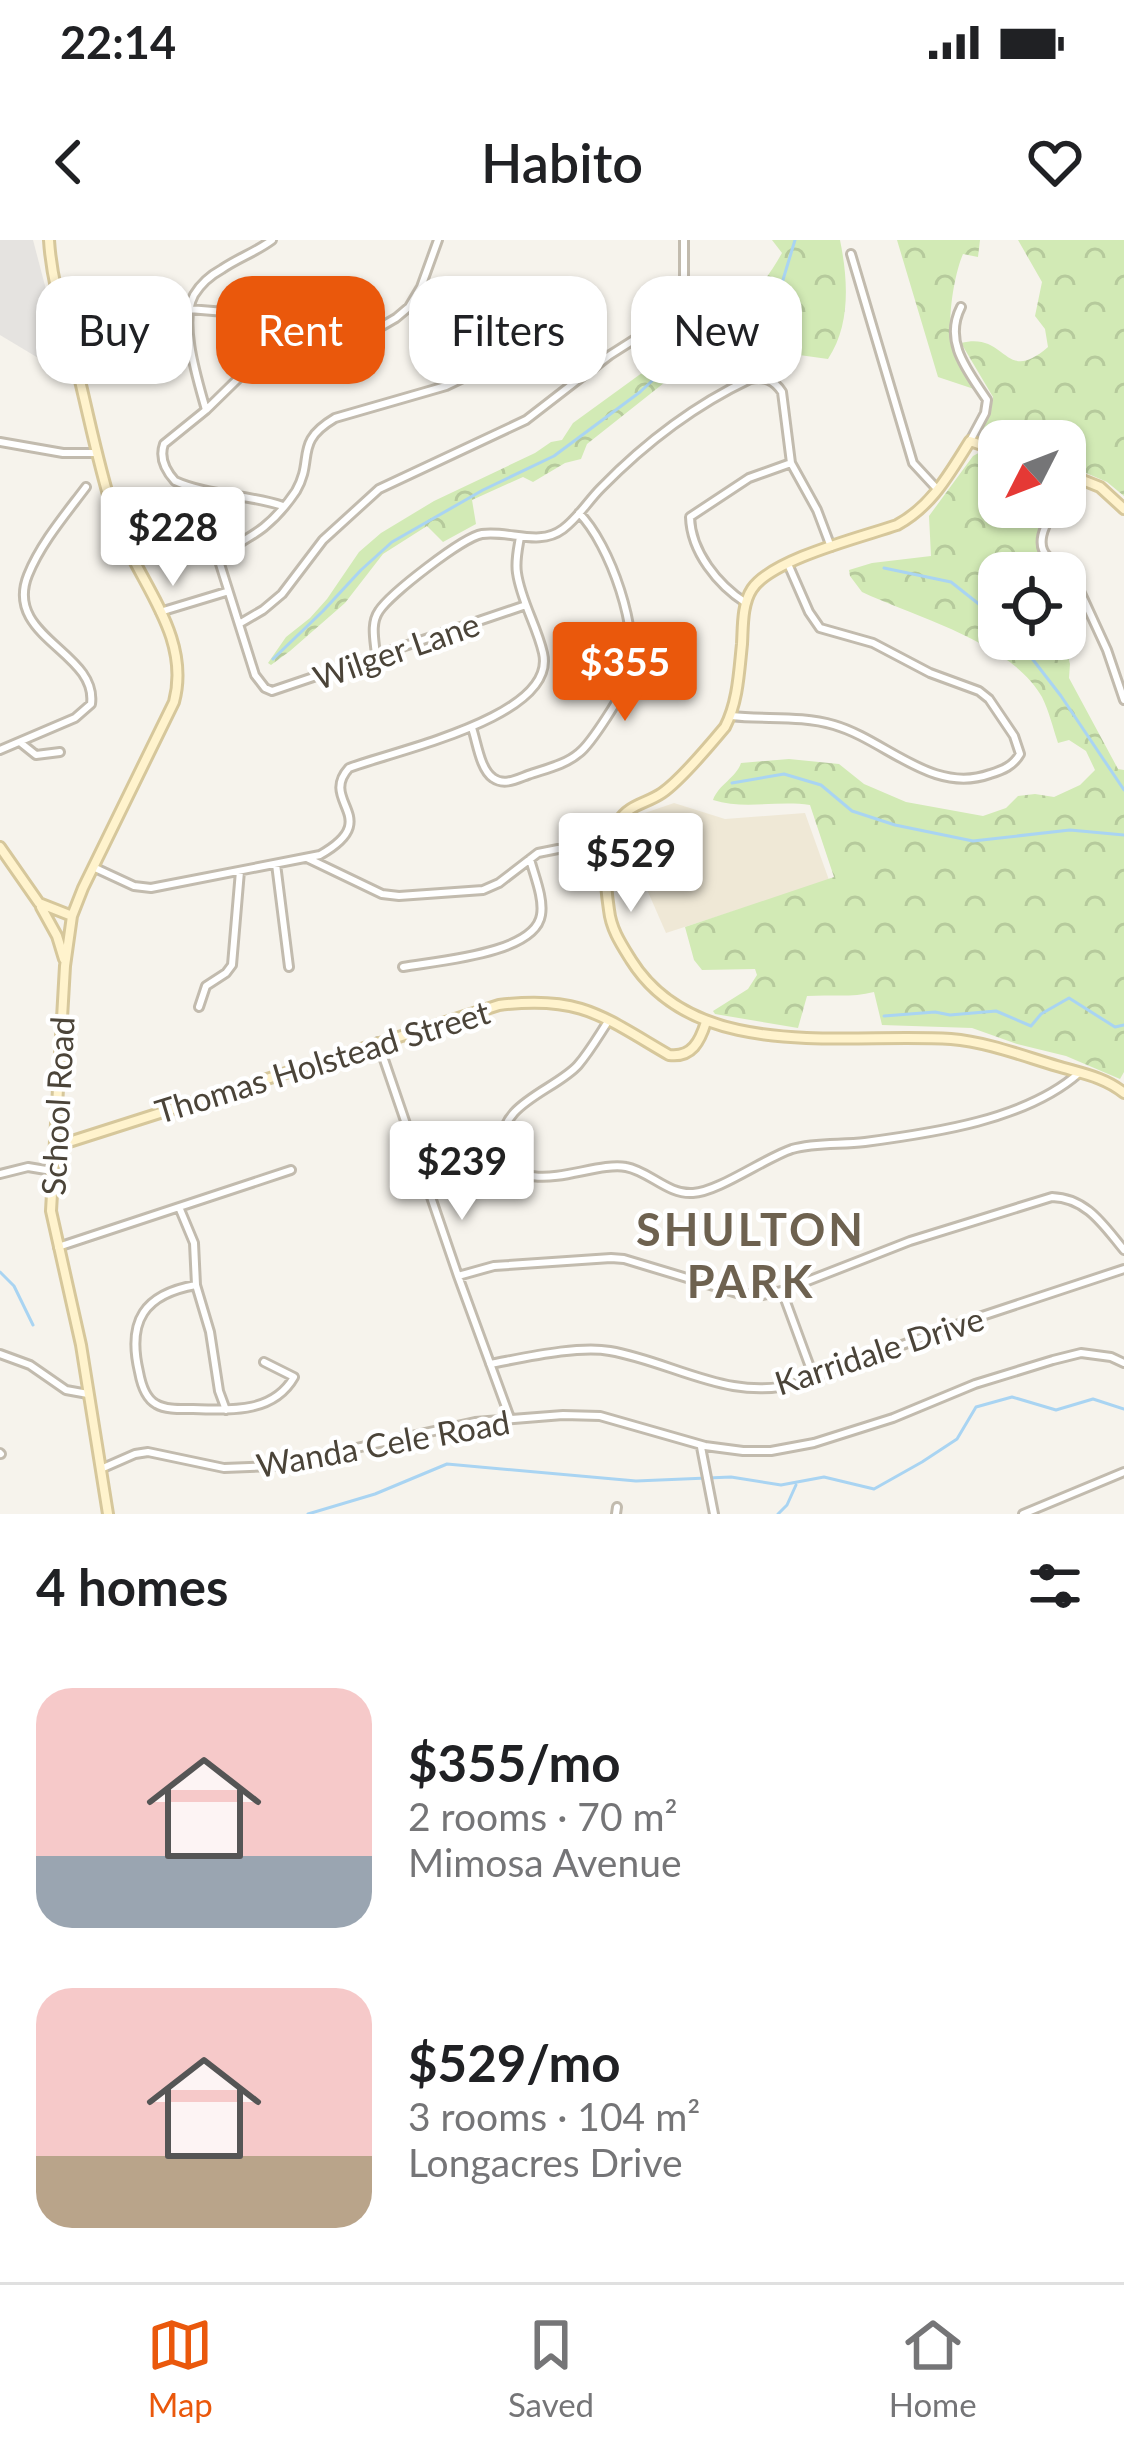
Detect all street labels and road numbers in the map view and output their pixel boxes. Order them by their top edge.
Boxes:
street label: Wilger Lane [308,603,484,697]
street label: Thomas Holstead Street [150,991,494,1131]
street label: School Road [32,1016,82,1196]
street label: Karridale Drive [769,1297,989,1403]
street label: Wanda Cele Road [253,1401,513,1485]

